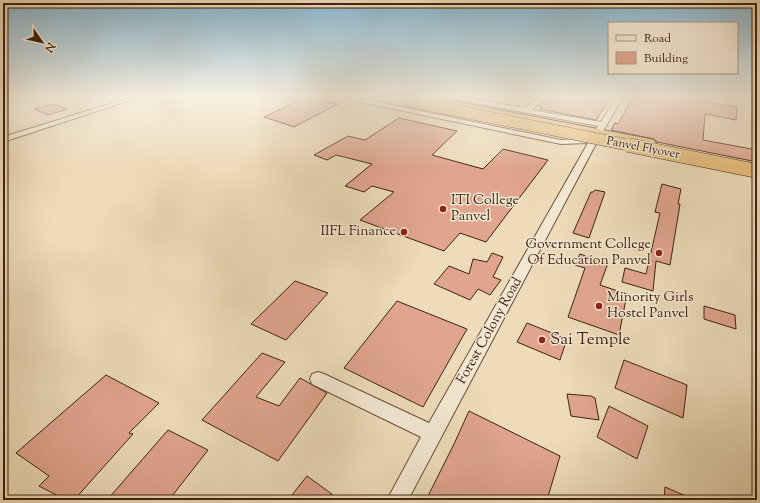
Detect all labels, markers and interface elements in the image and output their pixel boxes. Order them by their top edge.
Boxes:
north arrow [22,22,62,62]
legend [608,22,738,74]
text: Road [644,30,671,48]
text: N [40,38,59,55]
text: Building [644,50,688,68]
street label: Panvel Flyover [605,132,682,164]
place label: ITI College Panvel [451,191,519,227]
marker: ITI College Panvel [438,204,448,214]
place label: IIFL Finance [320,222,396,242]
marker: IIFL Finance [399,227,409,237]
place label: Government College Of Education Panvel [526,235,651,271]
marker: Government College Of Education Panvel [654,248,664,258]
street label: Forest Colony Road [452,274,528,388]
place label: Minority Girls Hostel Panvel [607,288,693,324]
marker: Minority Girls Hostel Panvel [594,301,604,311]
place label: Sai Temple [550,328,631,352]
marker: Sai Temple [537,335,547,345]

